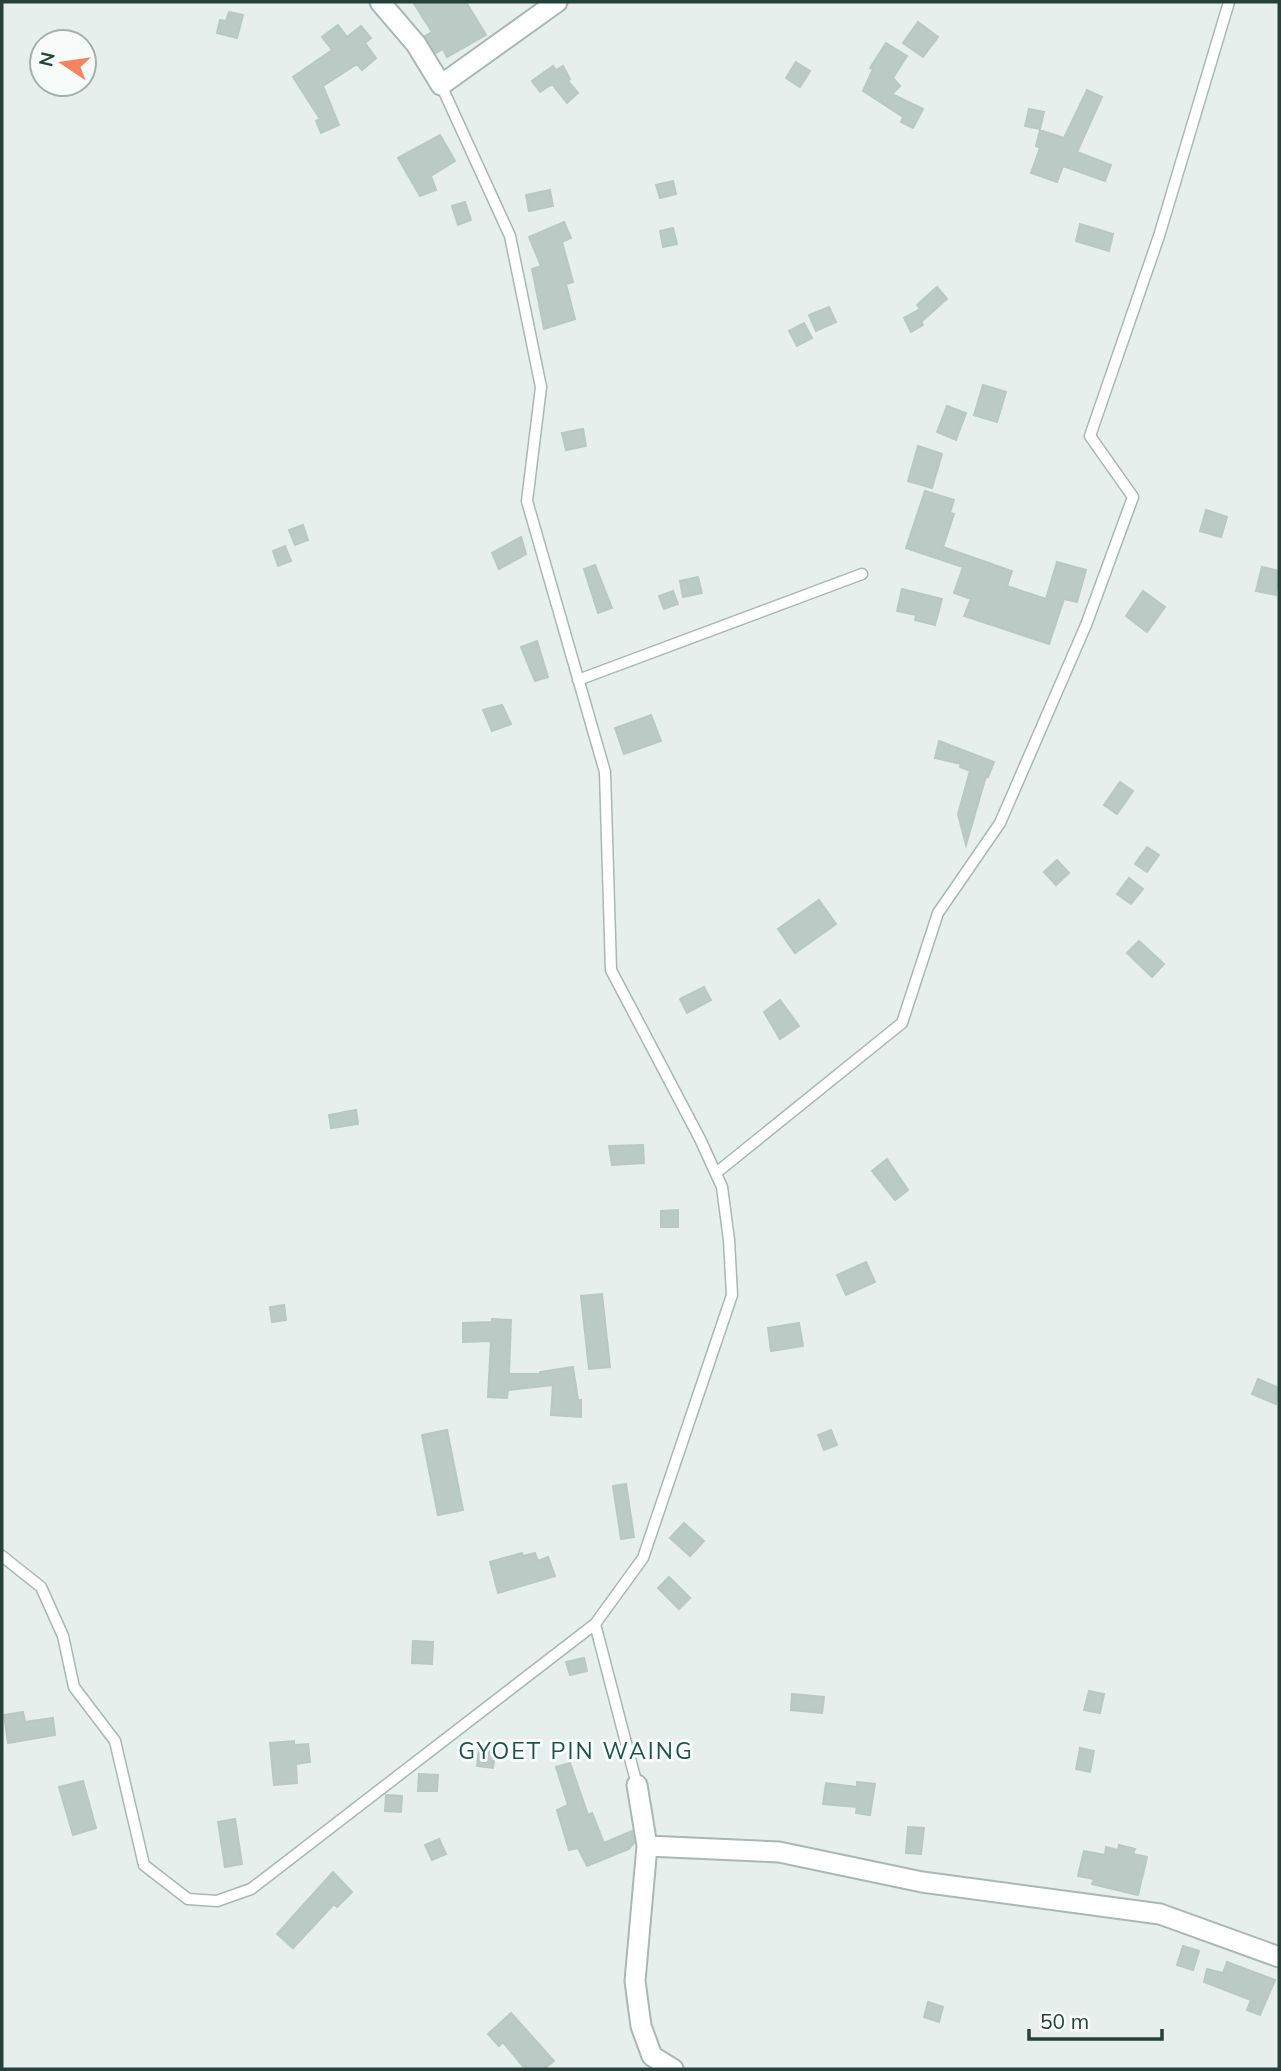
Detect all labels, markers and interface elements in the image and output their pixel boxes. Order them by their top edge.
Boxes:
north arrow [28,28,98,98]
text: N [33,49,60,69]
district label: GYOET PIN WAING [458,1736,694,1765]
scale bar [1029,1997,1162,2041]
text: 50 m [1040,2008,1089,2034]

